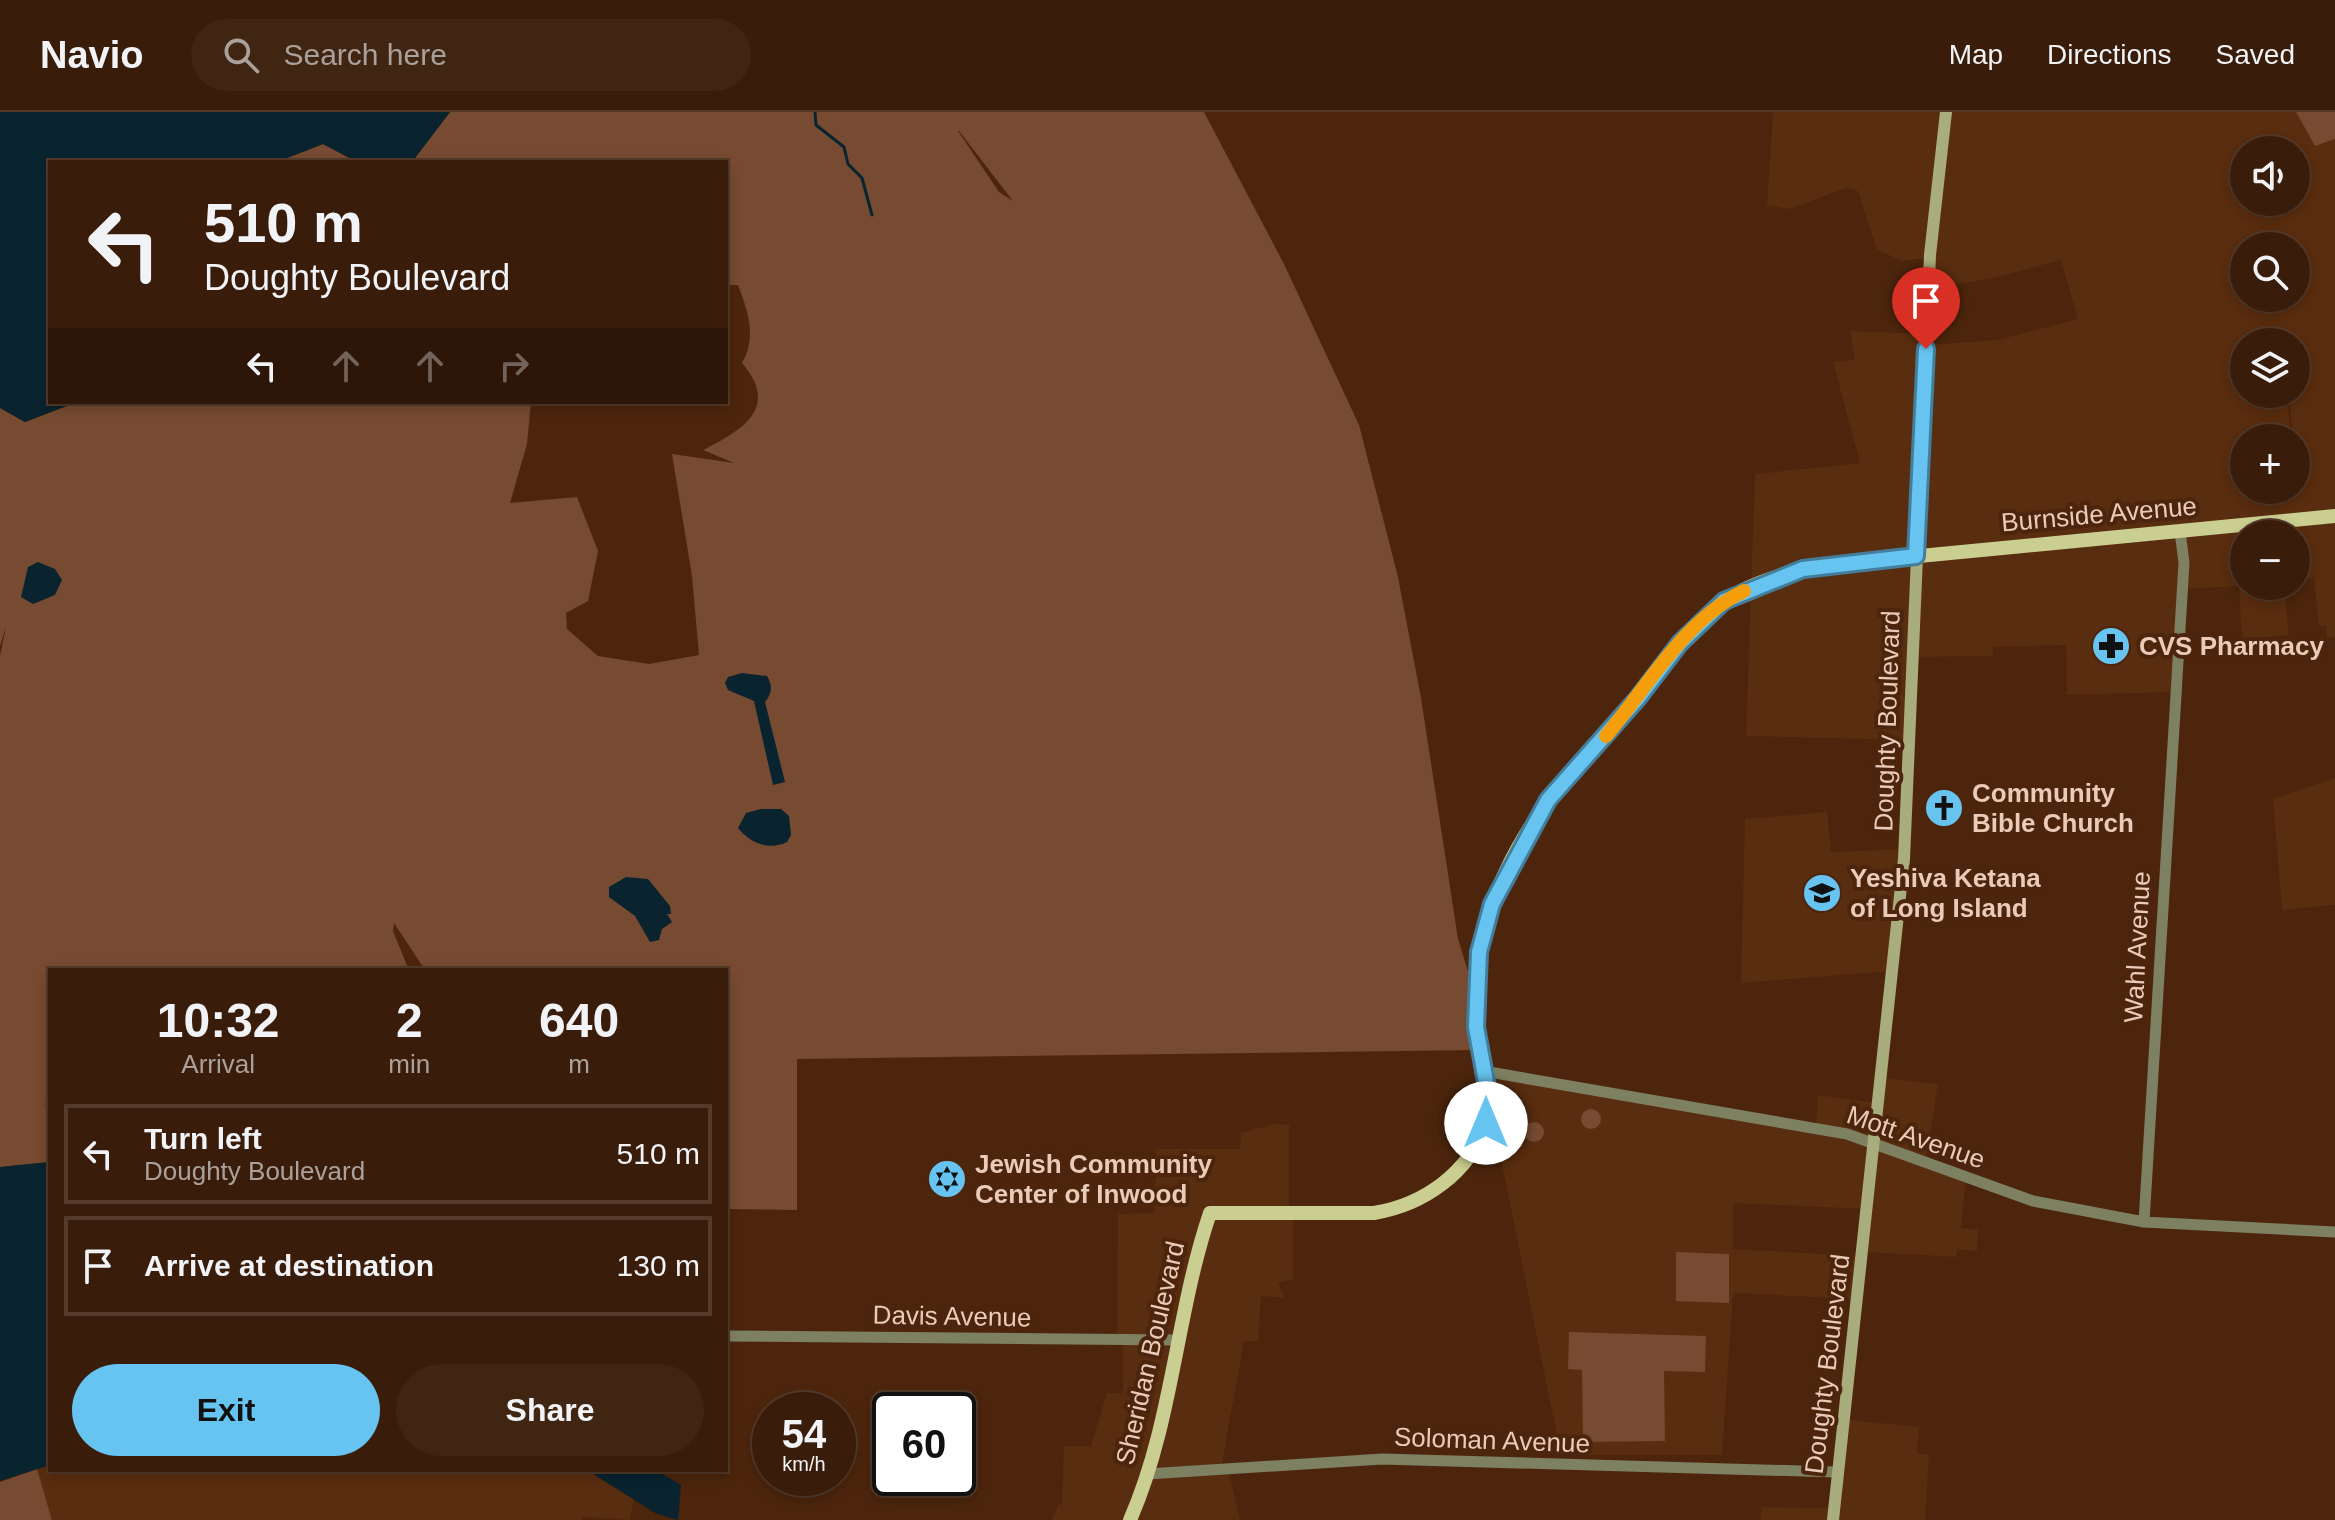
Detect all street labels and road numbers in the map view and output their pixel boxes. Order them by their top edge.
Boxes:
street label: Burnside Avenue [2000,491,2198,537]
street label: Doughty Boulevard [1868,610,1906,832]
street label: Wahl Avenue [2118,870,2156,1024]
street label: Mott Avenue [1843,1099,1989,1175]
street label: Sheridan Boulevard [1110,1238,1190,1468]
street label: Doughty Boulevard [1799,1252,1855,1476]
street label: Davis Avenue [872,1300,1032,1332]
street label: Soloman Avenue [1393,1422,1591,1458]

